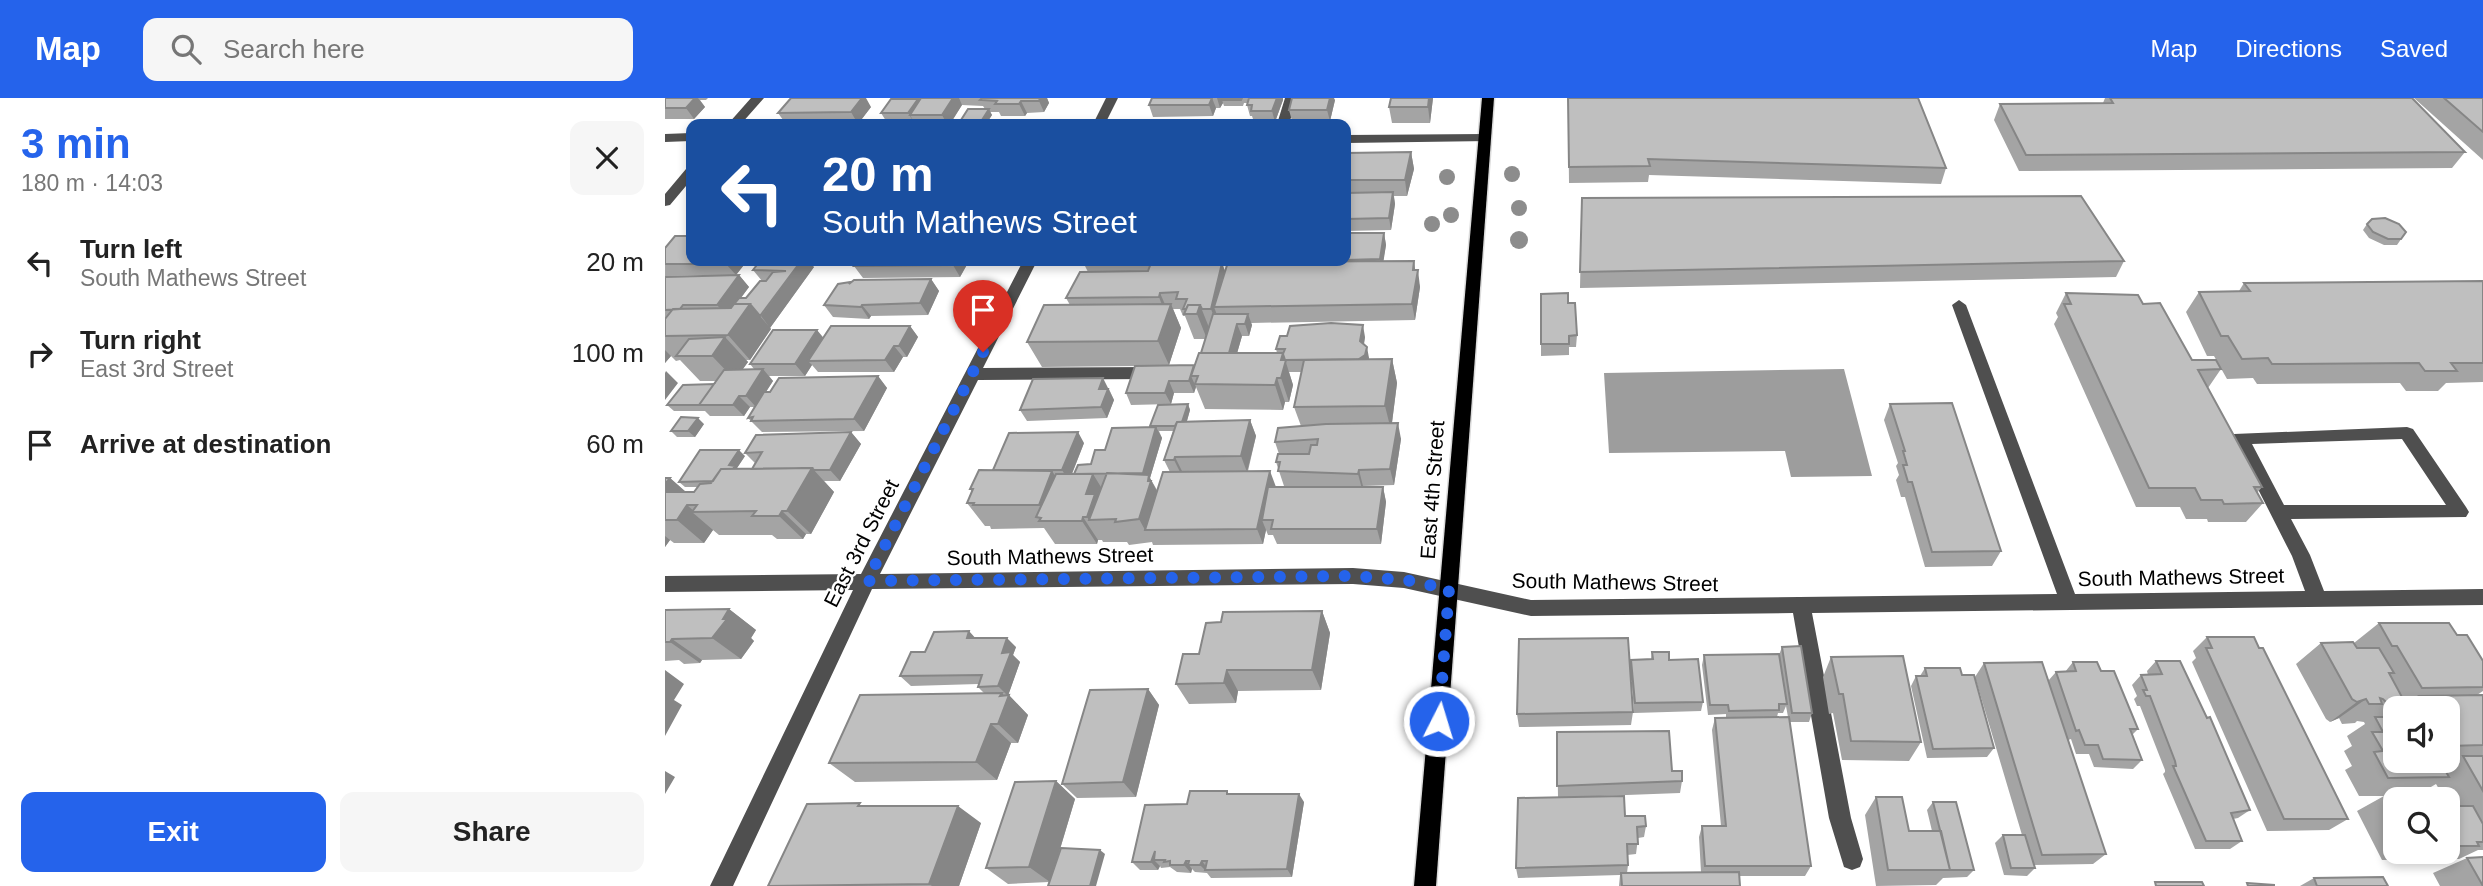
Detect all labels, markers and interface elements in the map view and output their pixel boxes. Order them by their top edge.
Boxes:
search box [143,18,633,81]
text: Map [35,30,101,67]
icon: search [167,30,205,68]
text: Search here [223,34,365,64]
text: Map [2151,35,2197,62]
text: Directions [2235,35,2342,62]
text: Saved [2380,35,2448,62]
text: 3 min [21,120,131,167]
button: close [570,121,644,195]
icon: left [707,147,798,238]
text: 20 m [822,147,934,201]
text: 180 m · 14:03 [21,170,163,196]
text: South Mathews Street [822,204,1137,240]
text: Turn left [80,234,182,264]
icon: left [21,244,59,282]
text: 20 m [586,247,644,277]
text: South Mathews Street [80,265,306,291]
pin [953,280,1013,352]
icon: arrive [964,291,1002,329]
text: Turn right [80,325,201,355]
icon: right [21,335,59,373]
text: 100 m [572,338,644,368]
text: East 3rd Street [80,356,233,382]
street label: East 4th Street [1416,420,1448,560]
icon: arrive [21,426,59,464]
text: Arrive at destination [80,429,331,459]
text: 60 m [586,429,644,459]
street label: East 3rd Street [819,475,903,611]
street label: South Mathews Street [947,543,1154,569]
street label: South Mathews Street [2078,564,2285,590]
street label: South Mathews Street [1512,569,1719,595]
position arrow [1402,684,1476,758]
map controls [2383,696,2460,864]
button: sound [2383,696,2460,773]
button: search [2383,787,2460,864]
button: Exit [21,792,326,872]
button: Share [340,792,644,872]

